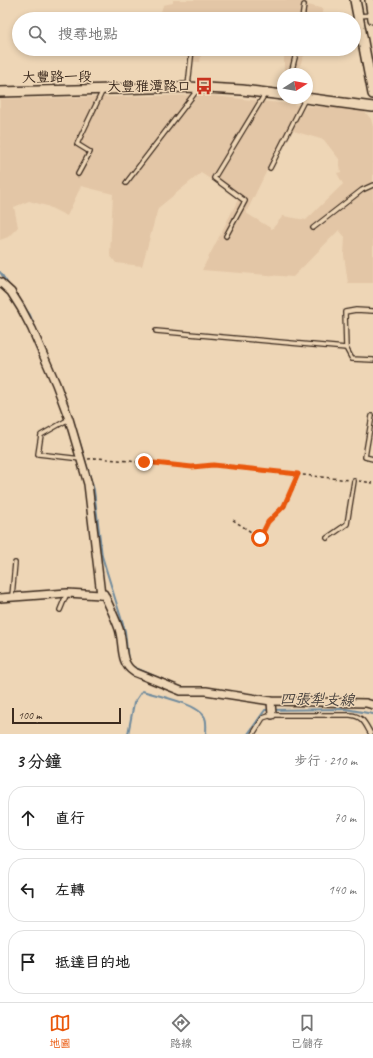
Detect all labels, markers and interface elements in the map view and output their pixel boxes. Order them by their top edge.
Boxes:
search box [12,12,361,56]
icon: search [26,23,48,45]
text: 搜尋地點 [58,25,118,44]
street label: 大豐路一段 [22,68,92,86]
north arrow [277,68,313,104]
bus stop icon: 大豐雅潭路口 [194,76,214,96]
place label: 大豐雅潭路口 [107,78,191,95]
route end [135,453,153,471]
route start [251,529,269,547]
water label: 四張犁支線 [279,690,356,710]
scale bar [12,706,121,725]
text: 100 m [18,708,42,722]
text: 3 分鐘 [16,751,62,772]
text: 步行 · 210 m [294,753,357,769]
icon: ahead [17,807,39,829]
text: 直行 [55,809,85,828]
text: 70 m [334,810,356,826]
icon: left [17,879,39,901]
text: 左轉 [55,881,85,900]
text: 140 m [328,882,356,898]
icon: arrive [17,951,39,973]
text: 抵達目的地 [55,953,130,972]
tab: 地圖 [49,1012,71,1050]
tab: 路線 [170,1012,192,1050]
tab: 已儲存 [291,1012,324,1050]

